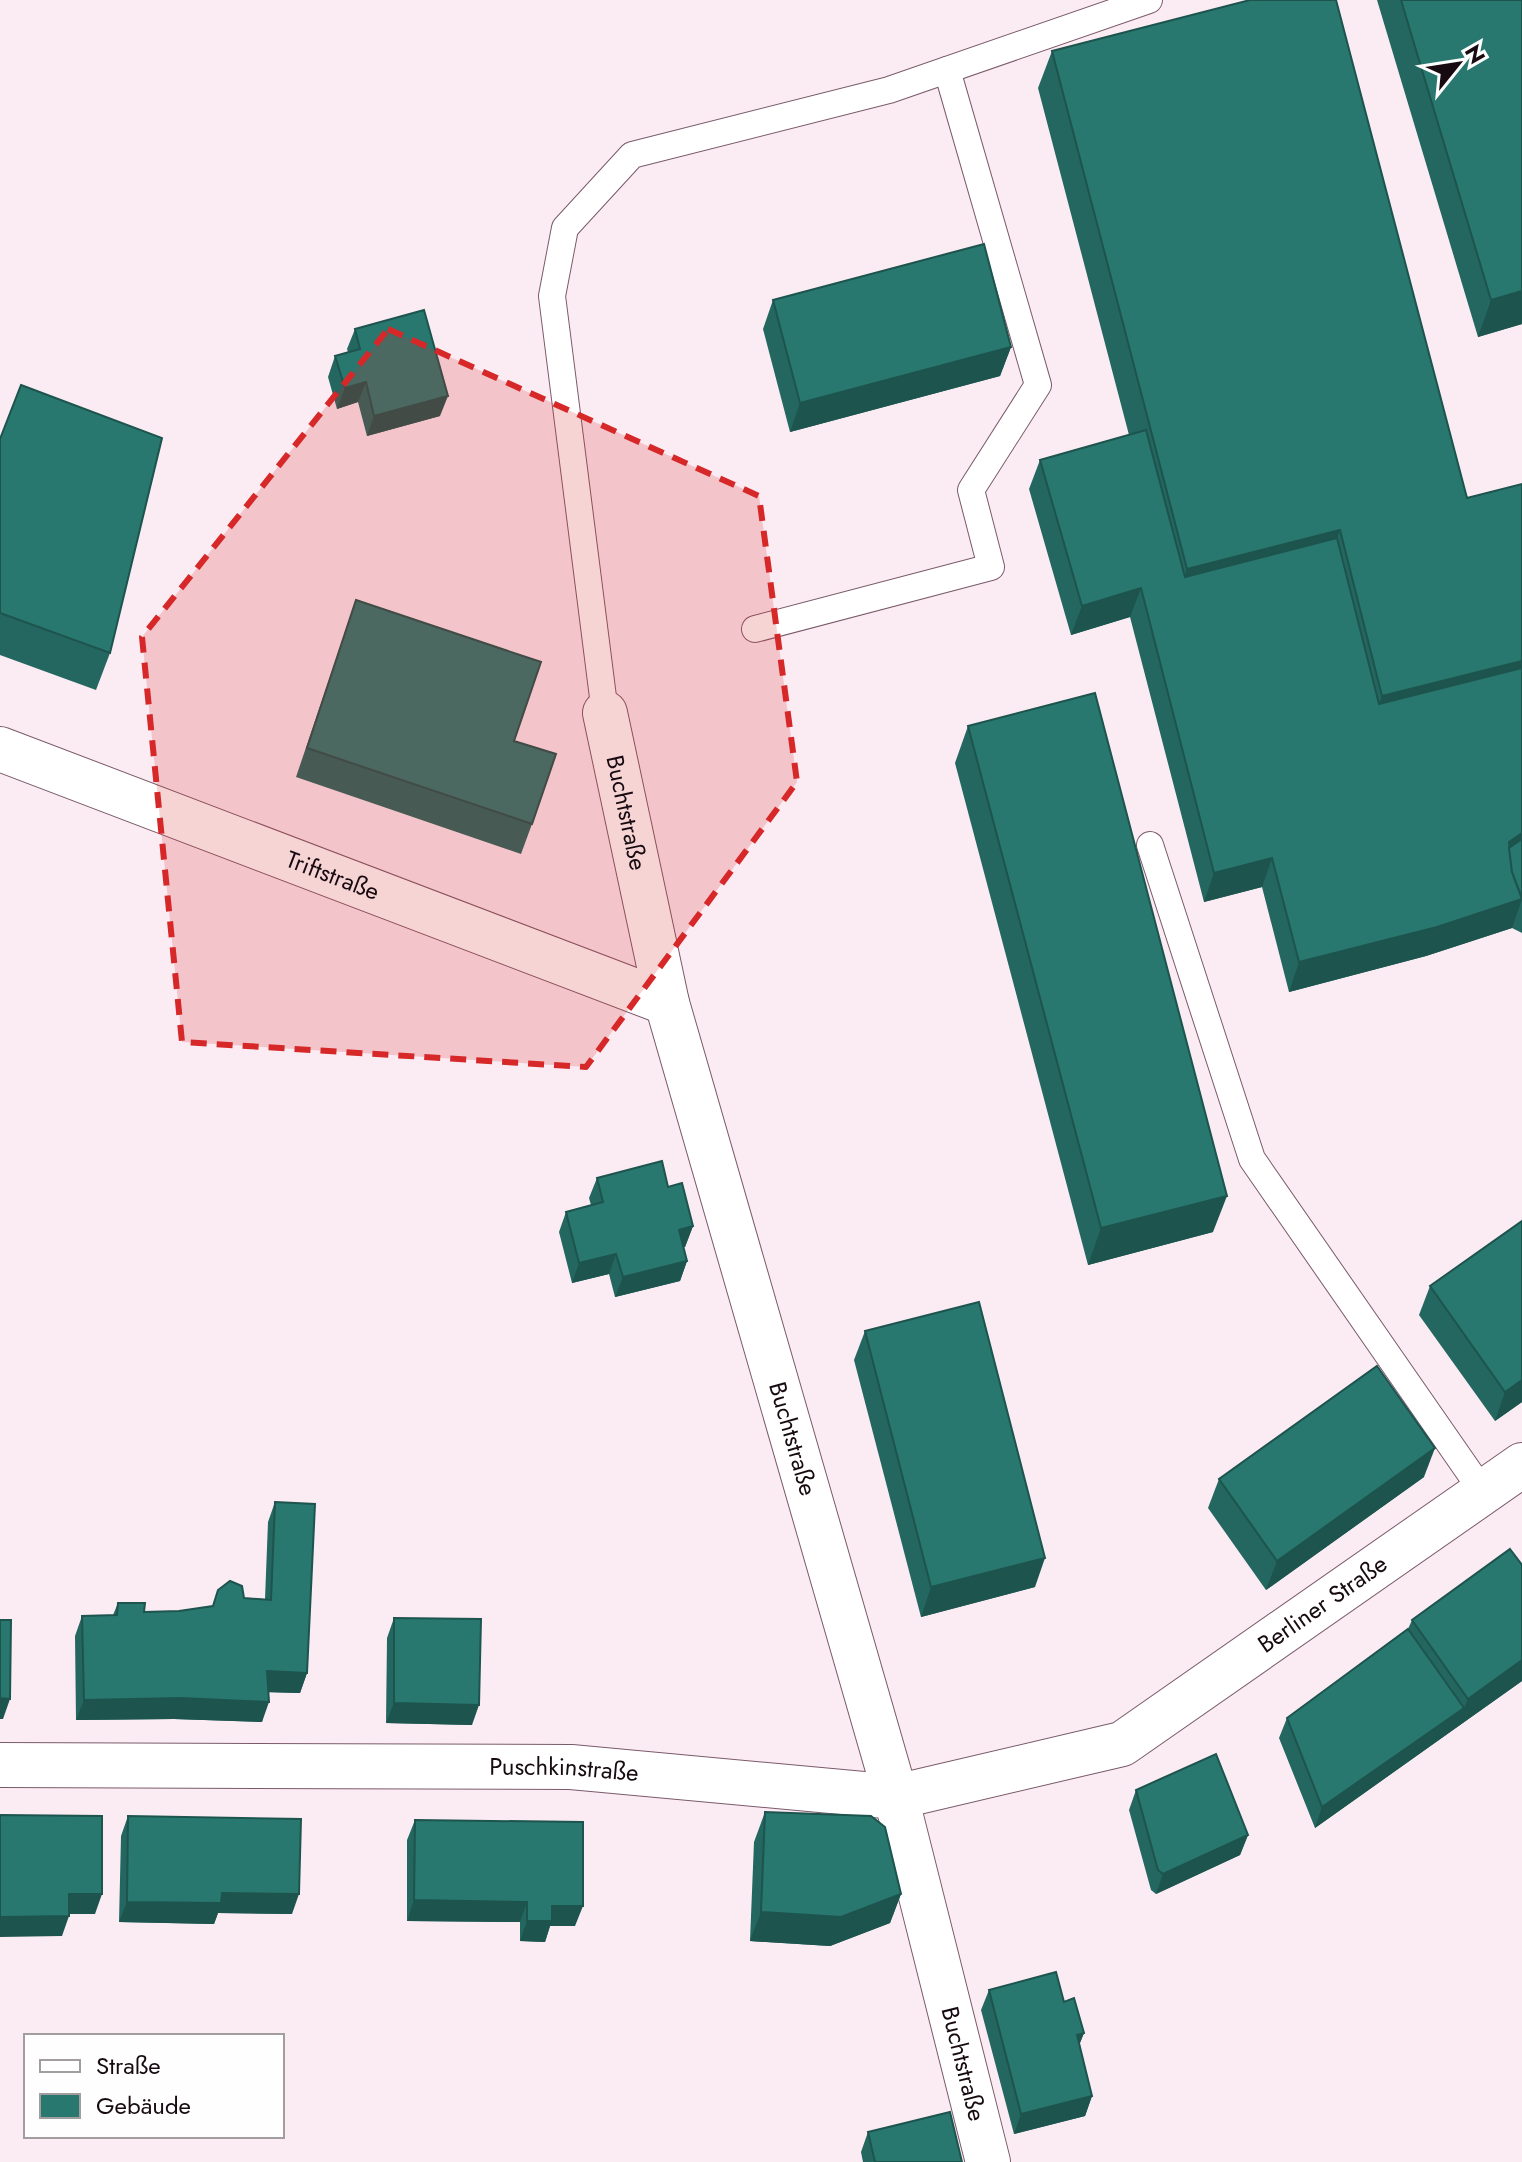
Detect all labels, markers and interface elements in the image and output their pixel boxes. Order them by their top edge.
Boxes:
north arrow [1418,24,1498,104]
text: N [1457,38,1494,70]
street label: Buchtstraße [597,752,656,874]
street label: Triftstraße [281,842,385,909]
street label: Buchtstraße [760,1377,826,1500]
street label: Berliner Straße [1250,1546,1394,1661]
street label: Puschkinstraße [489,1749,640,1790]
street label: Buchtstraße [932,2003,995,2125]
legend [24,2034,284,2138]
text: Straße [96,2048,161,2083]
text: Gebäude [96,2088,191,2123]

